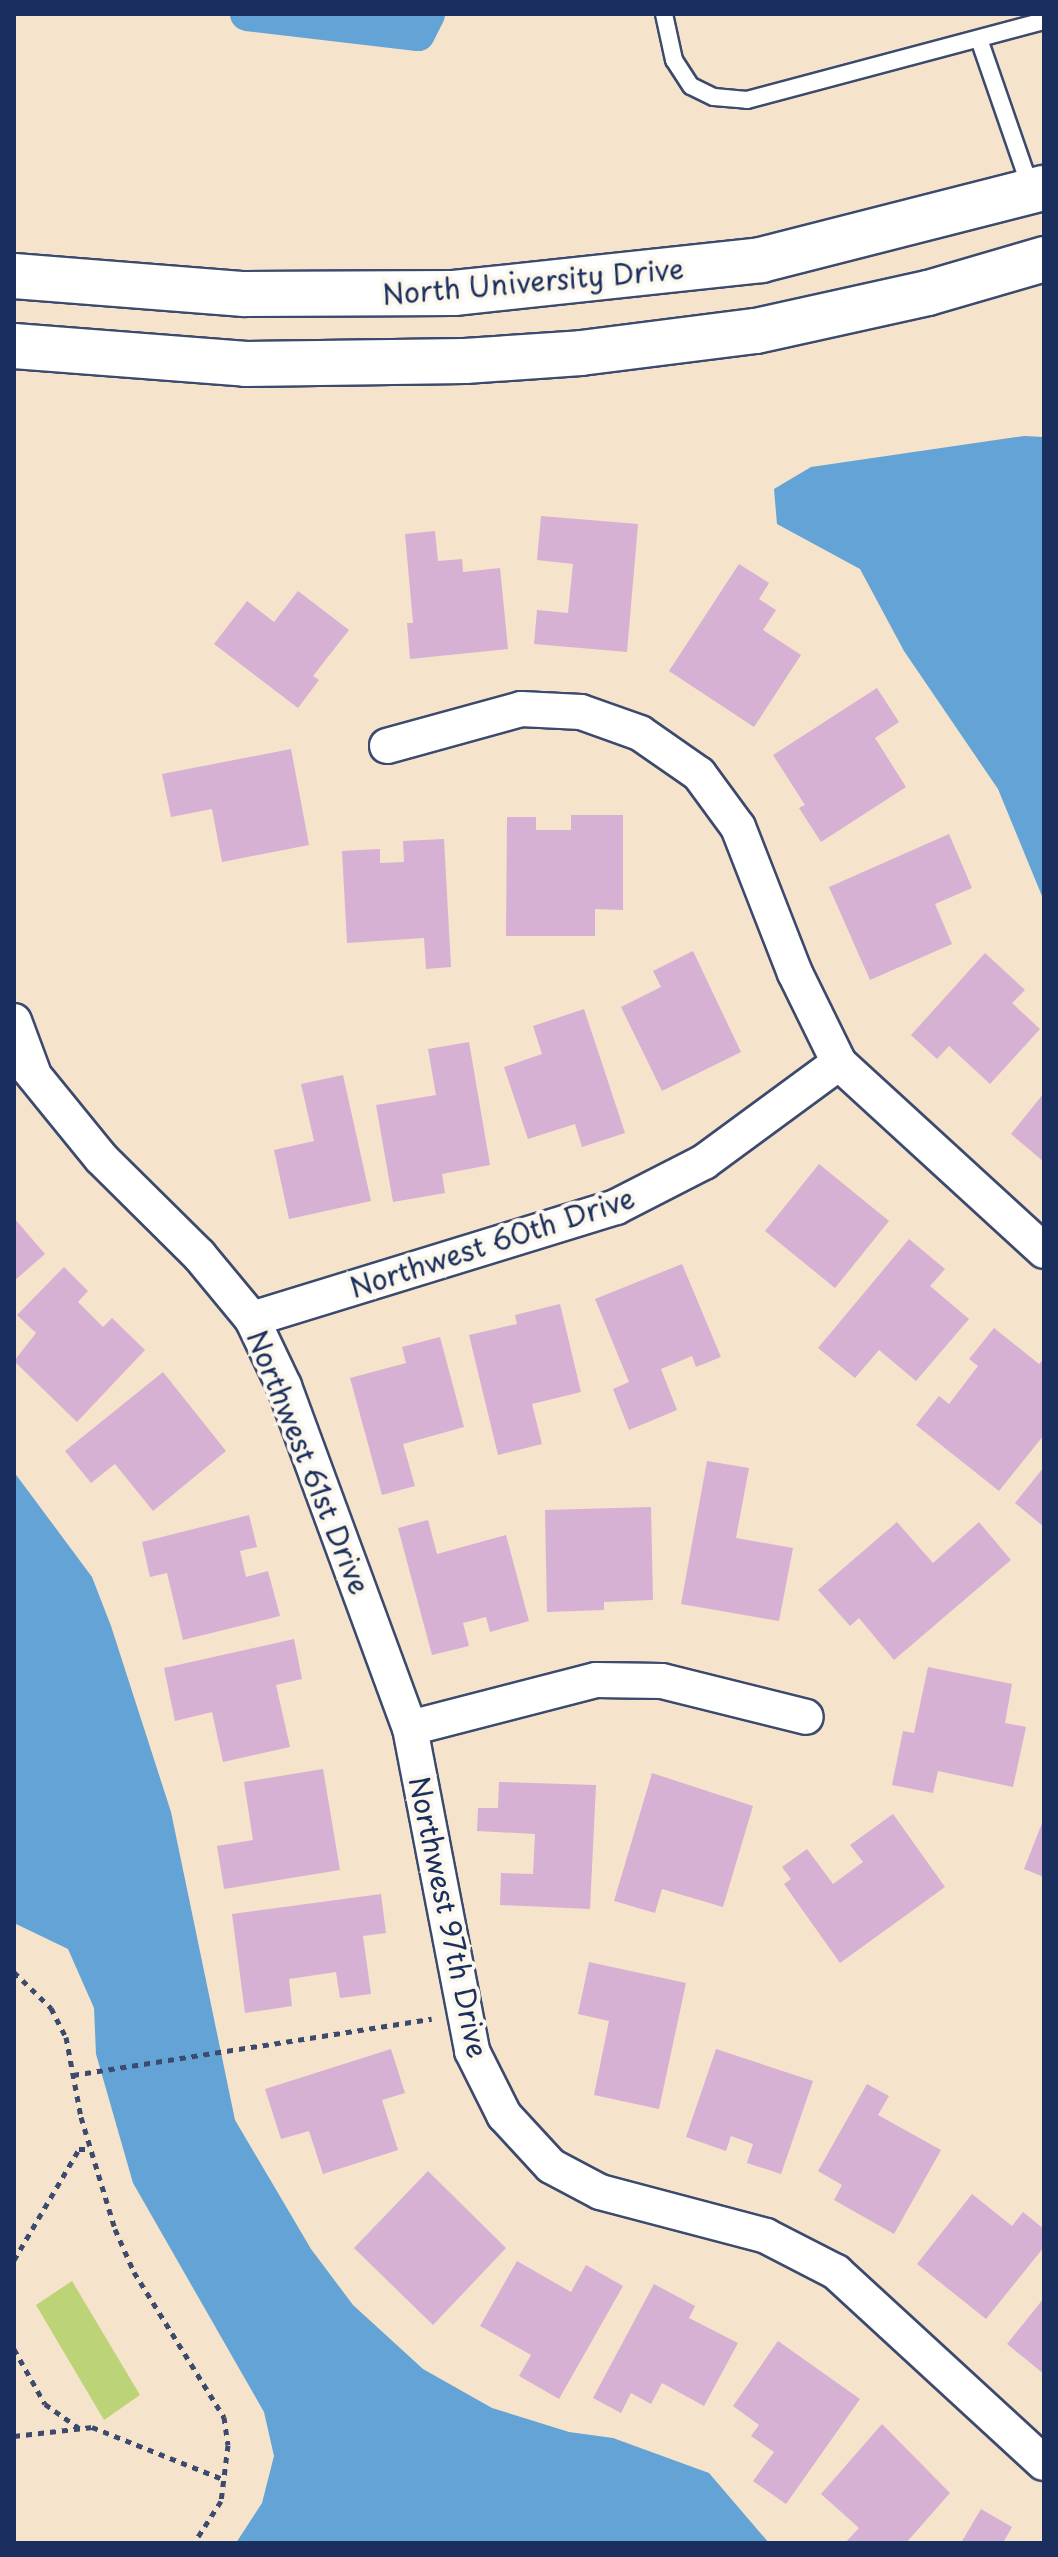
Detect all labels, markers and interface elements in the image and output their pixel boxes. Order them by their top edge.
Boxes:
street label: North University Drive [381,251,685,311]
street label: Northwest 60th Drive [346,1180,638,1304]
street label: Northwest 61st Drive [240,1324,378,1600]
street label: Northwest 97th Drive [403,1772,495,2062]

